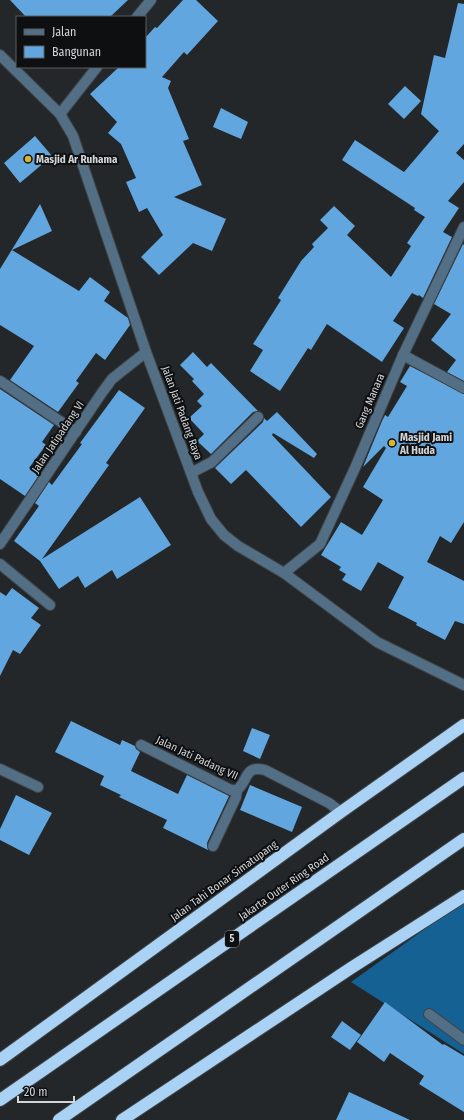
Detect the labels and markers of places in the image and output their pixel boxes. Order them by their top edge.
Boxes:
place label: Masjid Ar Ruhama [36,153,118,166]
marker: Masjid Ar Ruhama [23,154,33,164]
place label: Masjid Jami Al Huda [399,431,452,457]
marker: Masjid Jami Al Huda [387,438,397,448]

